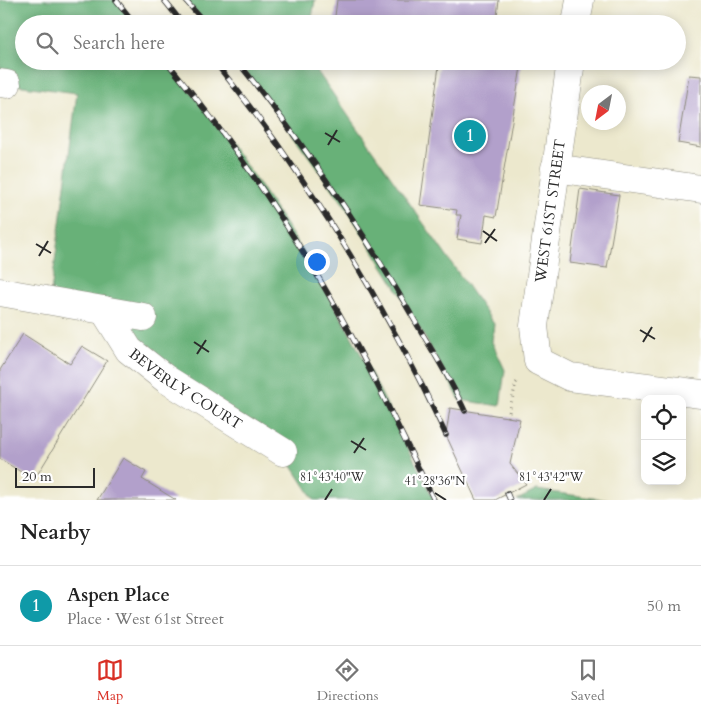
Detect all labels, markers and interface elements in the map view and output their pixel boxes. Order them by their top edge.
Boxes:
search box [15,15,686,70]
icon: search [33,29,61,57]
text: Search here [73,30,165,56]
north arrow [581,85,626,130]
pin: 1 [454,117,486,155]
street label: WEST 61ST STREET [530,138,570,285]
your location [304,249,330,275]
street label: BEVERLY COURT [125,344,246,434]
map controls [641,395,686,485]
button: locate [641,395,686,440]
button: layers [641,440,686,485]
scale bar [15,465,95,488]
text: 20 m [22,467,52,486]
text: 81°43'40"W [300,469,365,485]
text: 81°43'42"W [519,469,584,485]
text: 41°28'36"N [405,473,466,489]
text: Nearby [20,518,91,547]
text: Aspen Place [67,582,170,608]
text: 1 [32,595,40,617]
text: 50 m [647,595,681,617]
text: Place · West 61st Street [67,608,224,630]
tab: Map [96,656,124,705]
tab: Directions [317,656,378,705]
tab: Saved [571,656,605,705]

